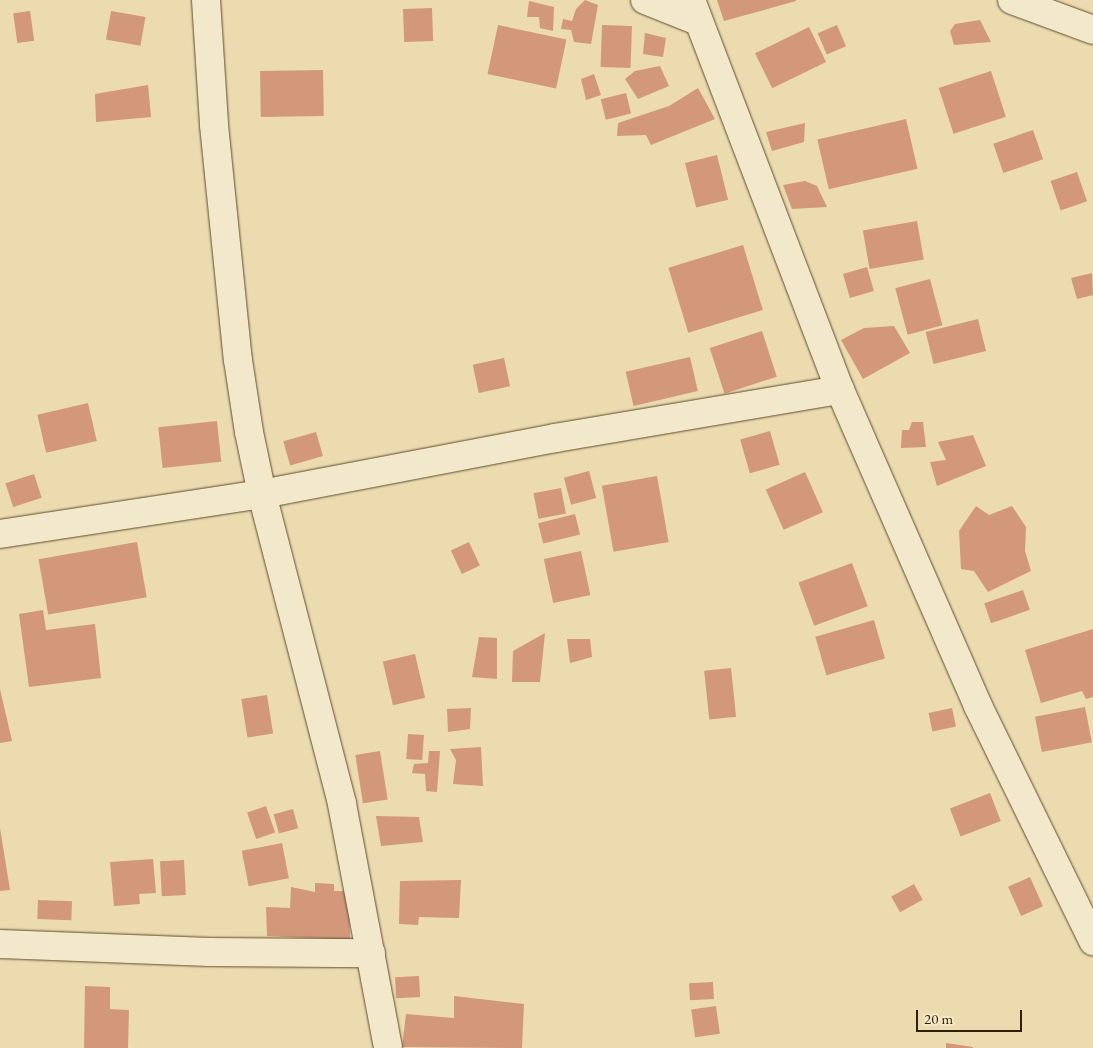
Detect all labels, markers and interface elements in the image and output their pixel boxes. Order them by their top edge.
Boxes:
scale bar [918,1000,1024,1032]
text: 20 m [924,1009,953,1028]

